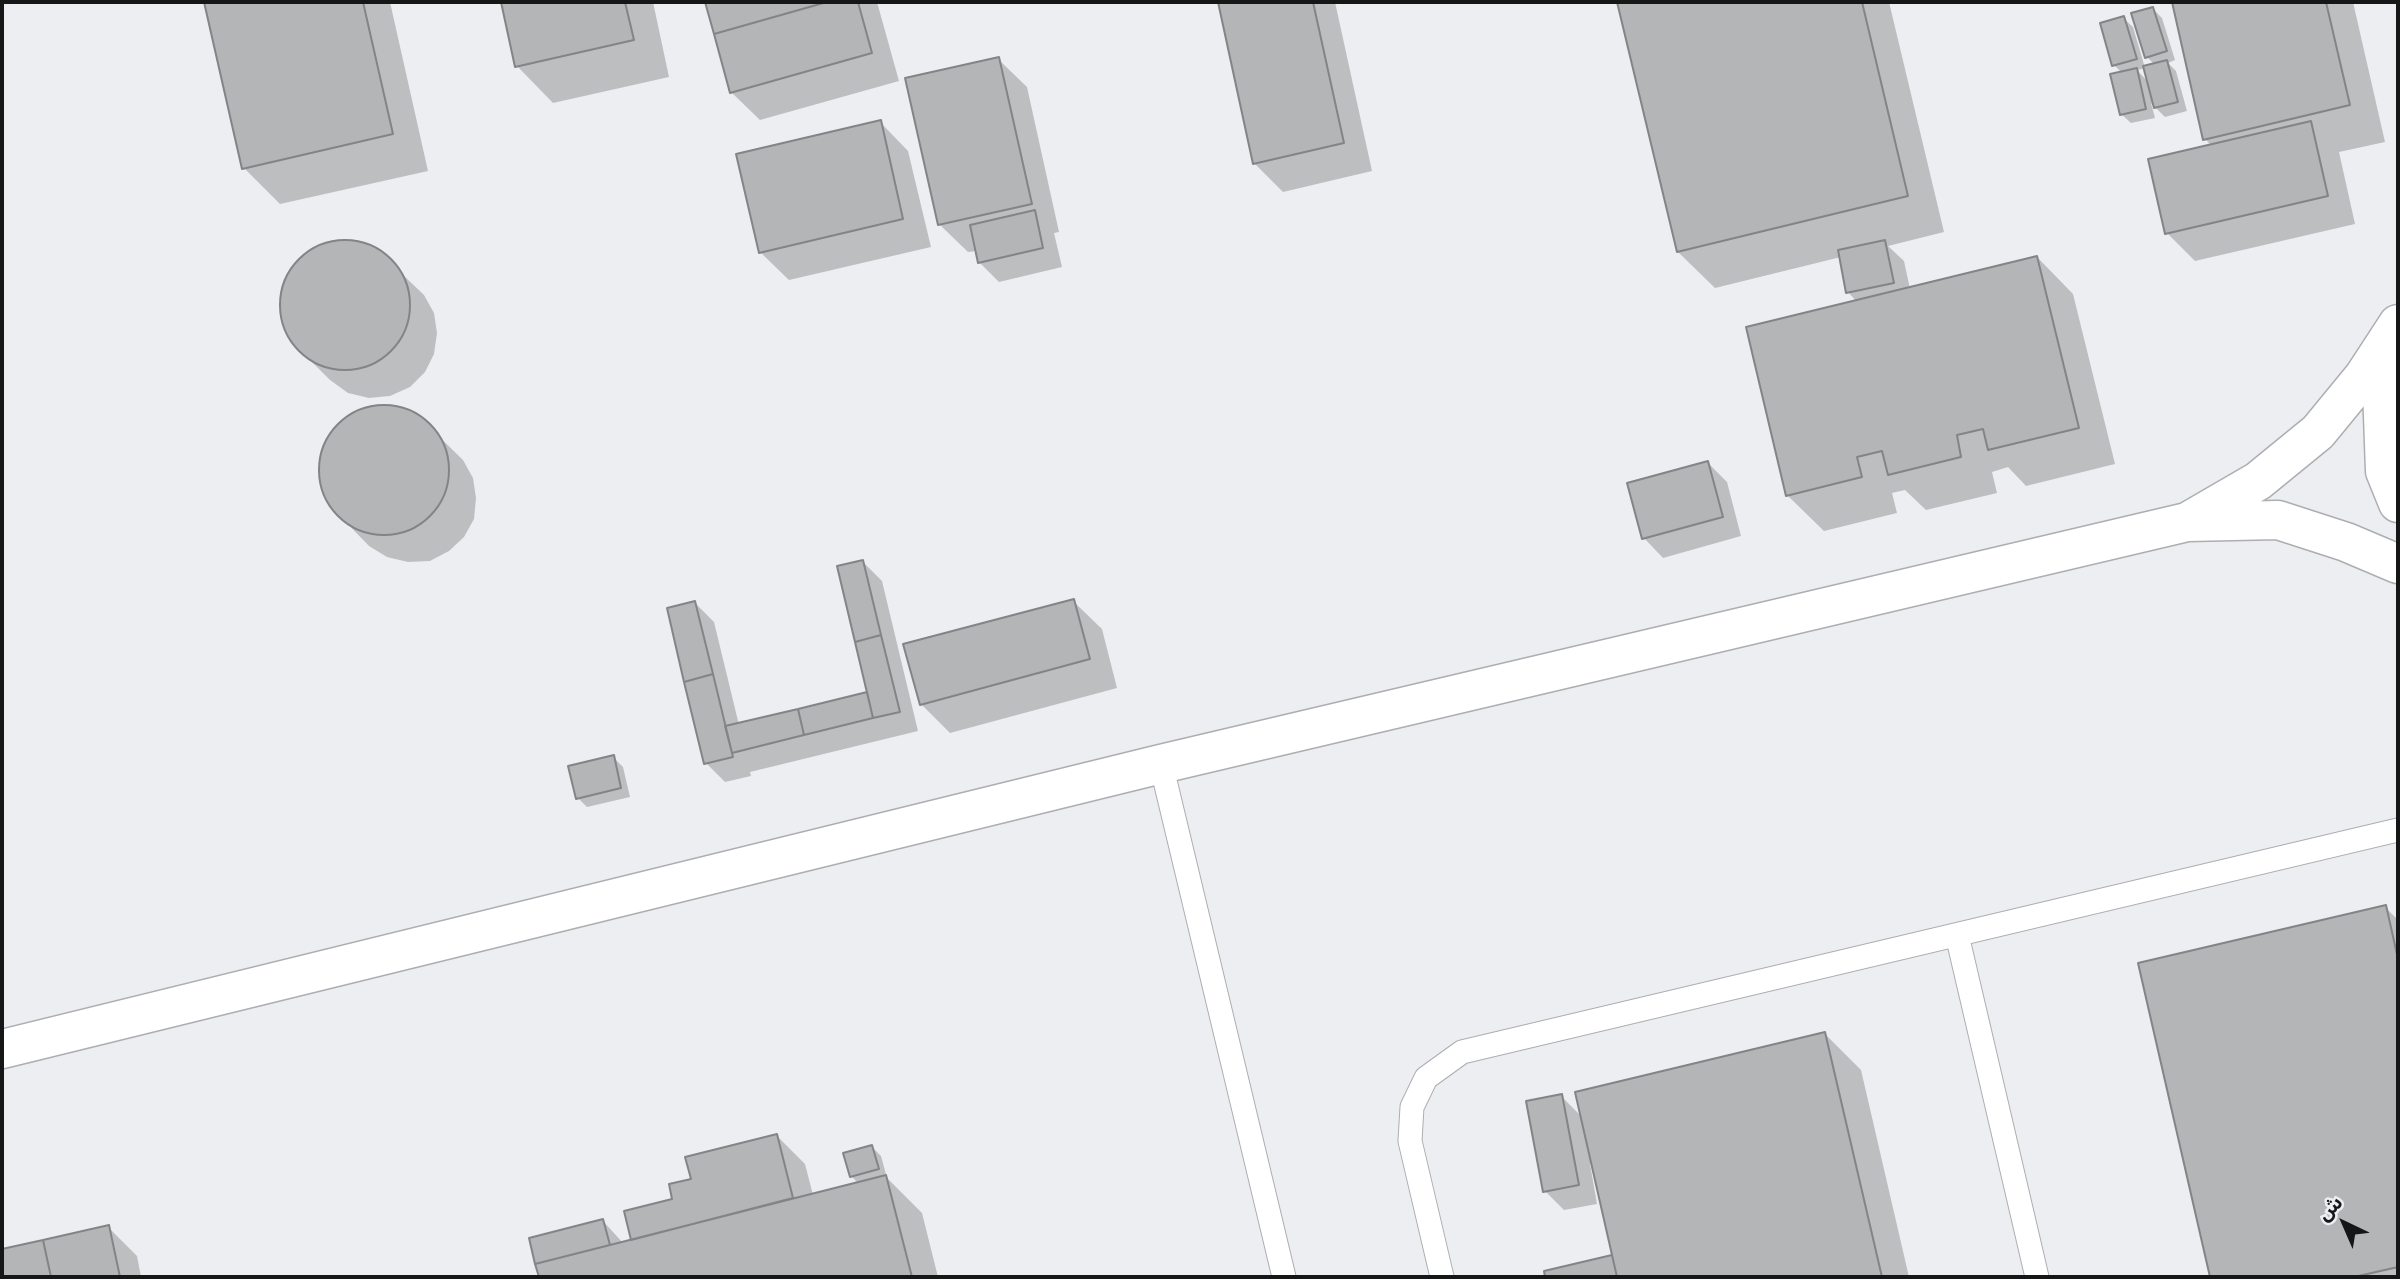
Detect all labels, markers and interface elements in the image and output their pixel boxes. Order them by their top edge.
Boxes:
north arrow [2309,1188,2379,1258]
text: ش [2312,1190,2347,1226]

